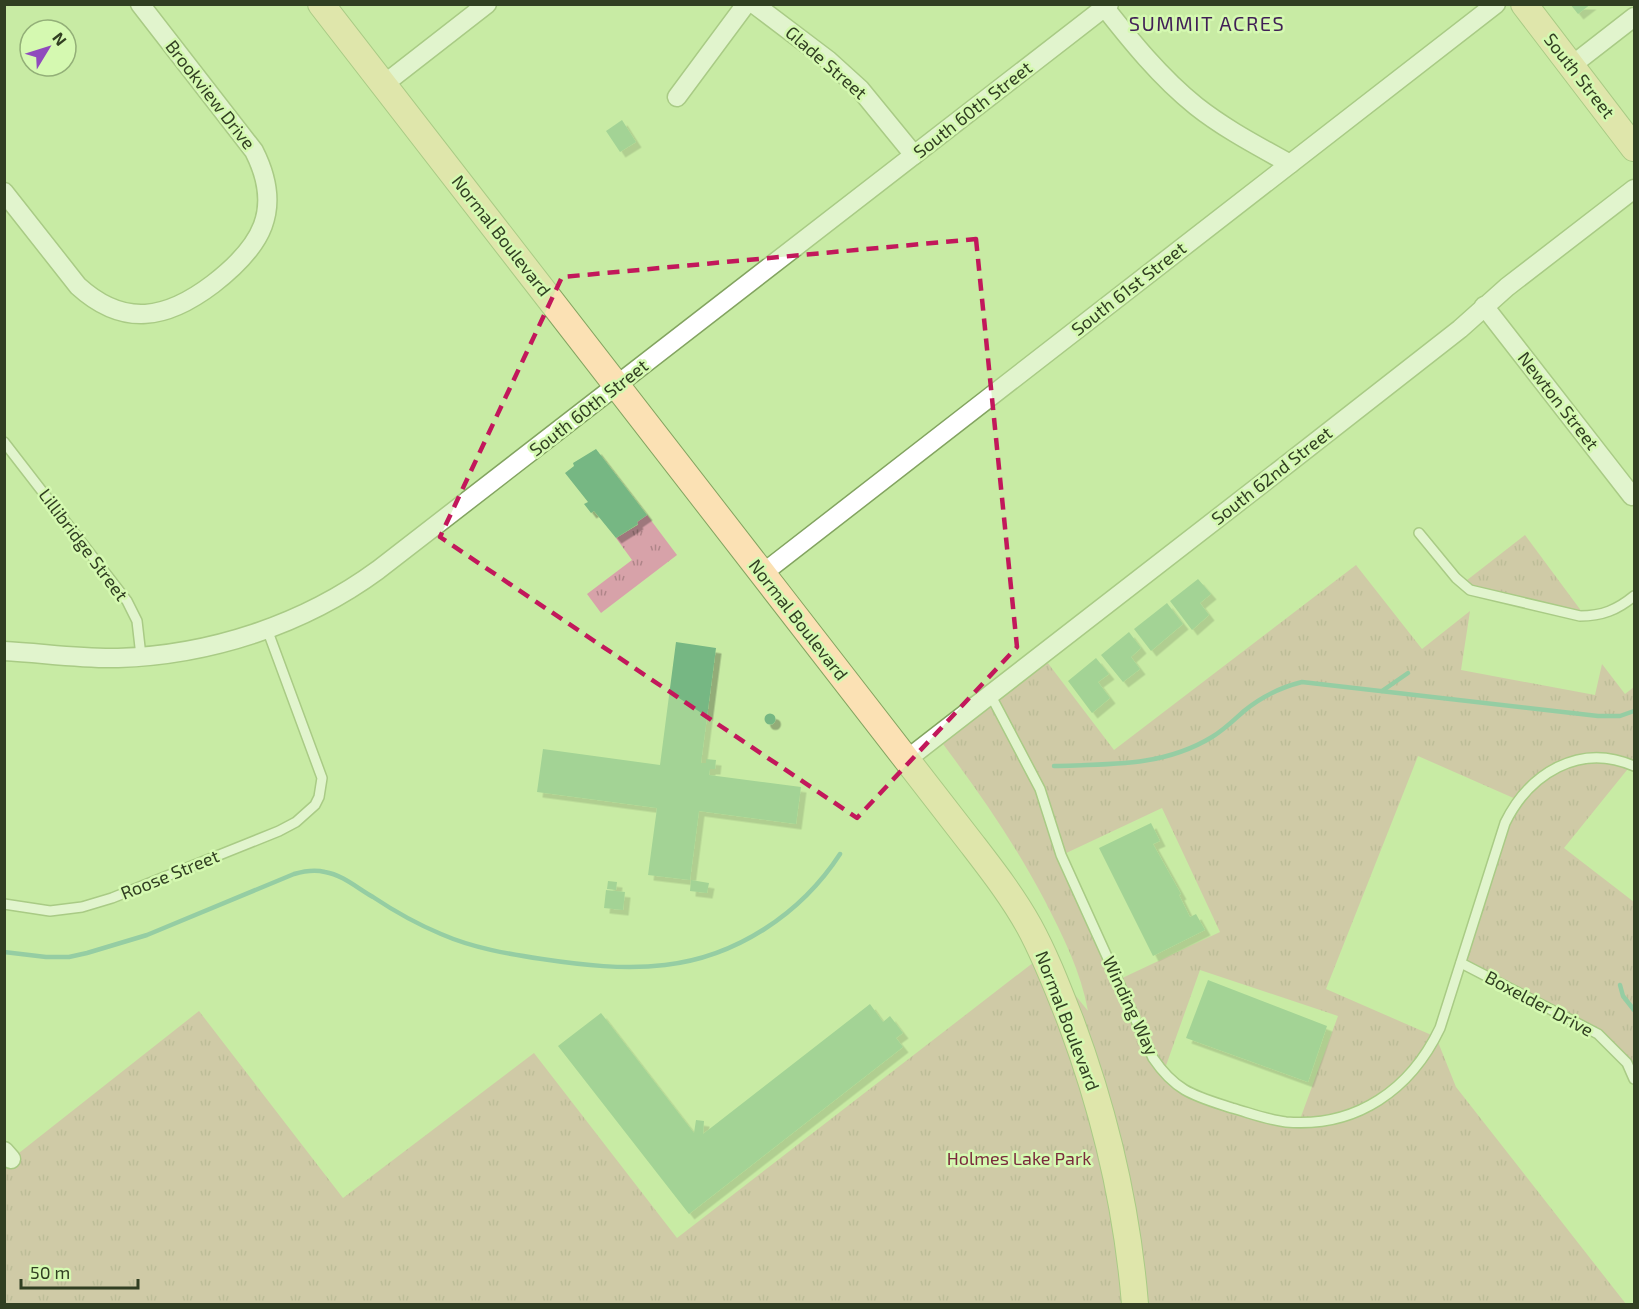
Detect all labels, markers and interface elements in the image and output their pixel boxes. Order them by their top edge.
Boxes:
district label: SUMMIT ACRES [1129,11,1285,35]
north arrow [18,18,78,78]
street label: Glade Street [781,21,872,104]
text: N [49,28,71,49]
street label: South Street [1540,28,1620,122]
street label: Brookview Drive [161,35,260,153]
street label: South 60th Street [909,56,1036,162]
street label: Normal Boulevard [448,170,556,300]
street label: South 61st Street [1067,237,1190,340]
street label: Newton Street [1514,347,1604,454]
street label: South 60th Street [525,354,652,460]
street label: South 62nd Street [1207,421,1336,529]
street label: Lillibridge Street [34,484,133,605]
street label: Normal Boulevard [745,554,853,684]
street label: Roose Street [117,844,222,904]
street label: Normal Boulevard [1031,948,1105,1094]
street label: Winding Way [1098,952,1164,1059]
street label: Boxelder Drive [1482,965,1597,1041]
park label: Holmes Lake Park [947,1147,1091,1169]
scale bar [21,1252,138,1290]
text: 50 m [30,1261,70,1283]

